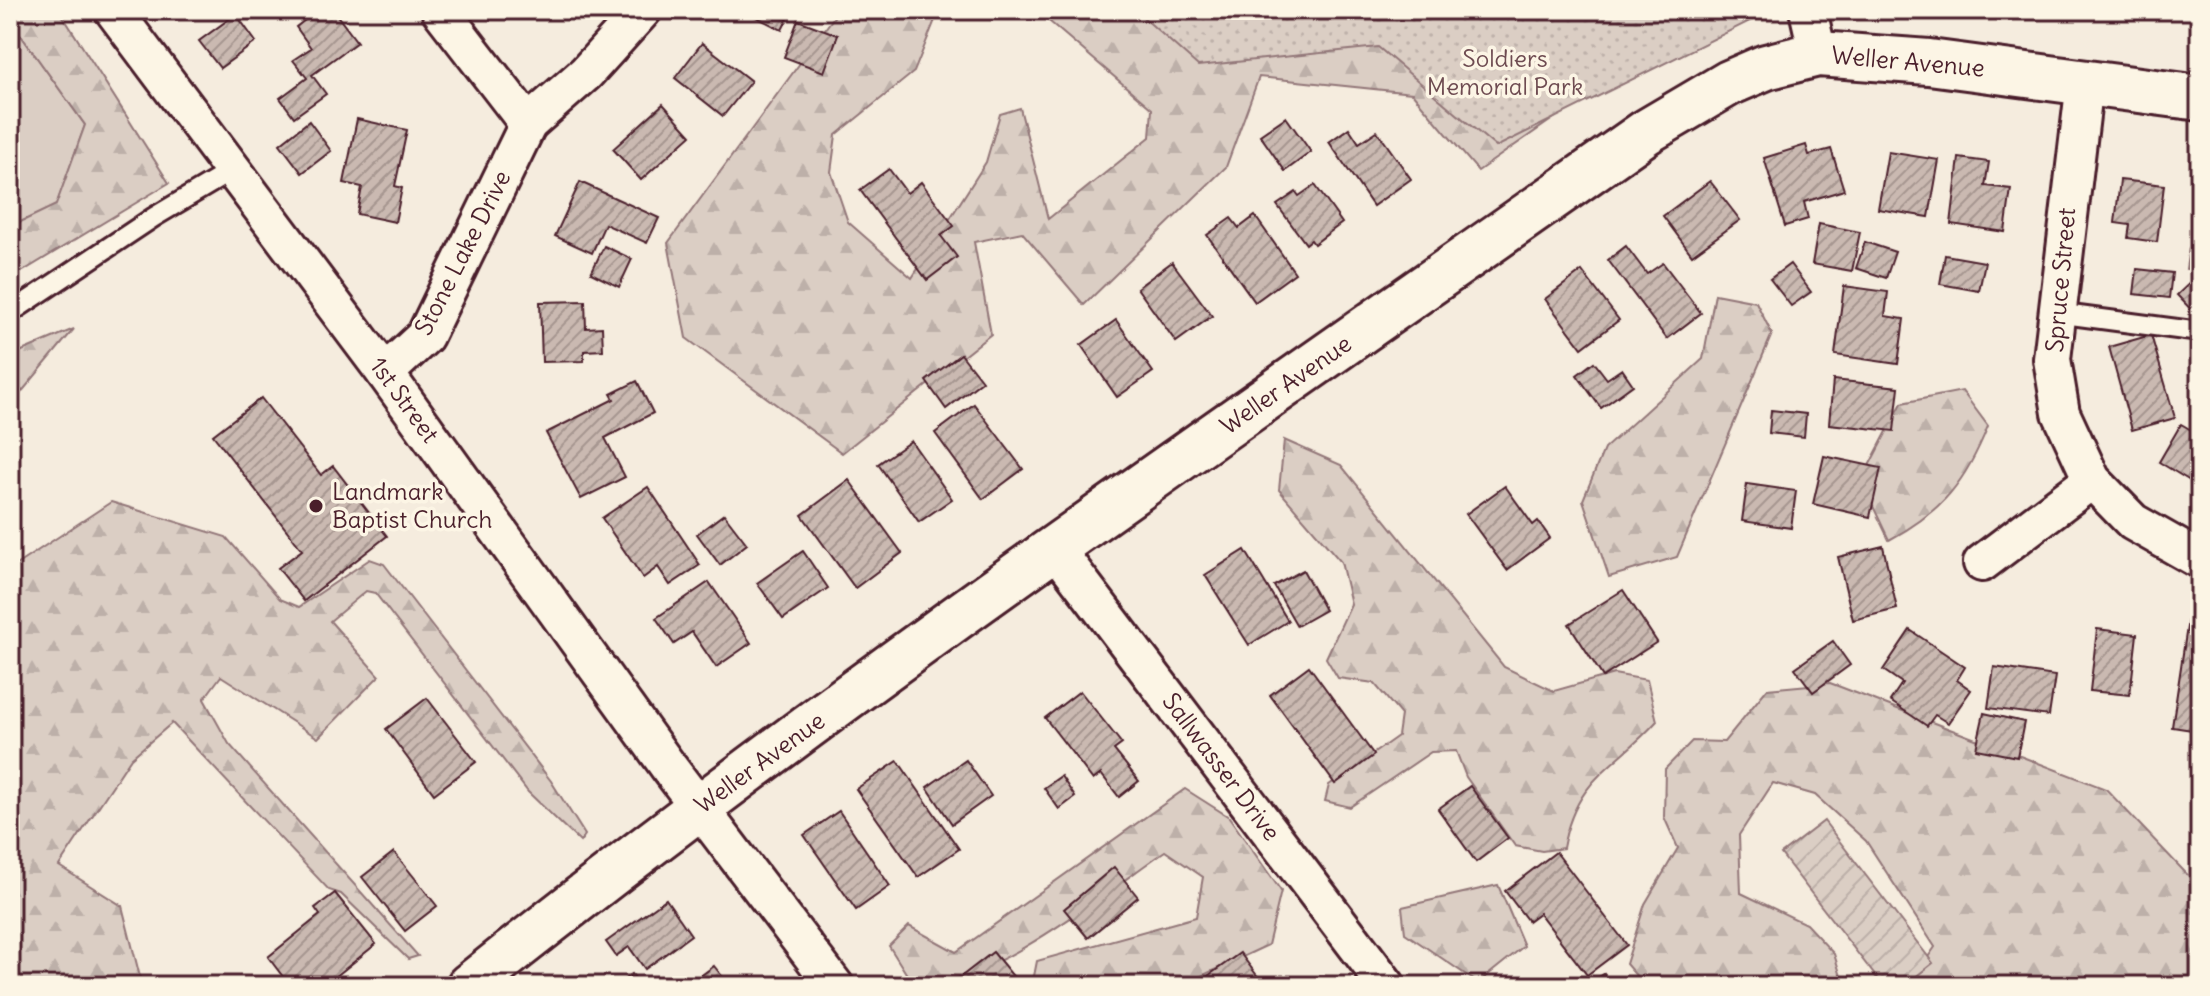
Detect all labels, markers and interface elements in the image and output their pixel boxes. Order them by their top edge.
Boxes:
street label: Weller Avenue [1830,39,1986,83]
park label: Soldiers Memorial Park [1427,43,1583,101]
street label: Stone Lake Drive [408,165,517,340]
street label: Spruce Street [2039,206,2081,354]
street label: Weller Avenue [1214,328,1357,440]
street label: 1st Street [364,351,446,448]
place label: Landmark Baptist Church [332,476,492,534]
marker: Landmark Baptist Church [307,497,325,515]
street label: Sallwasser Drive [1156,687,1287,846]
street label: Weller Avenue [688,705,830,819]

